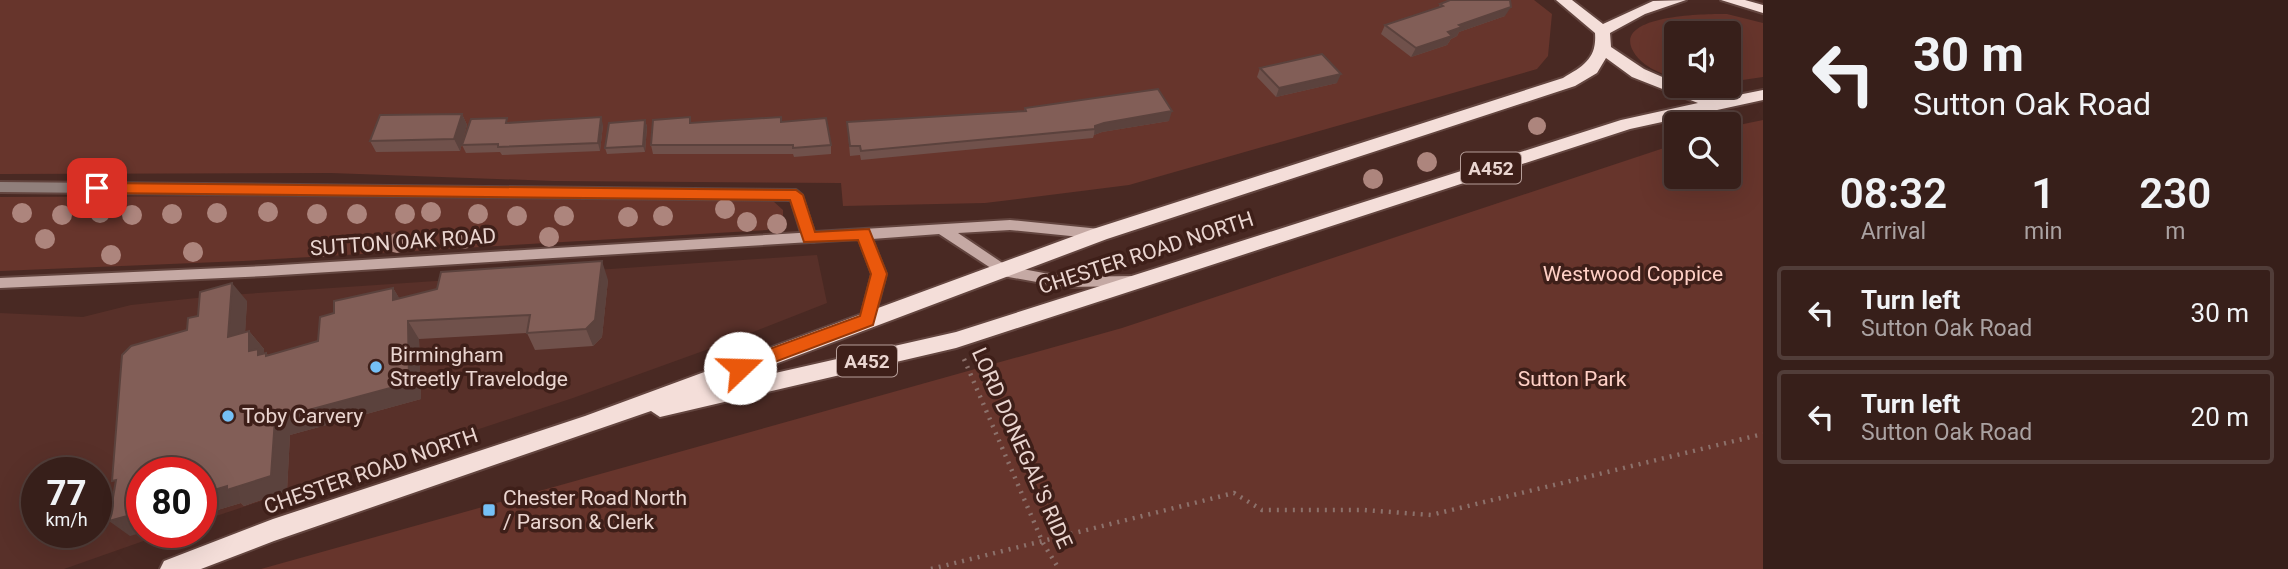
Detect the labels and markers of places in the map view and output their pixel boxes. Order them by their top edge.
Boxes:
pin [67,158,127,218]
place label: Birmingham Streetly Travelodge [390,343,568,391]
marker: Birmingham Streetly Travelodge [368,359,384,375]
place label: Toby Carvery [242,404,363,428]
marker: Toby Carvery [220,408,236,424]
place label: Chester Road North / Parson & Clerk [503,486,687,534]
marker: Chester Road North / Parson & Clerk [481,502,497,518]

